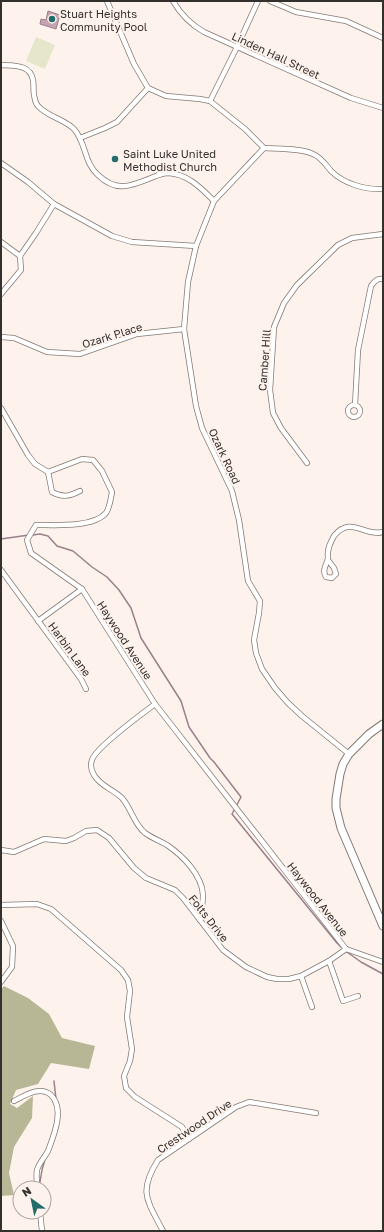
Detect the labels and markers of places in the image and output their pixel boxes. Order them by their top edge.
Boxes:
place label: Stuart Heights Community Pool [60,7,148,33]
marker: Stuart Heights Community Pool [47,14,57,24]
place label: Saint Luke United Methodist Church [123,147,217,173]
marker: Saint Luke United Methodist Church [110,154,120,164]

